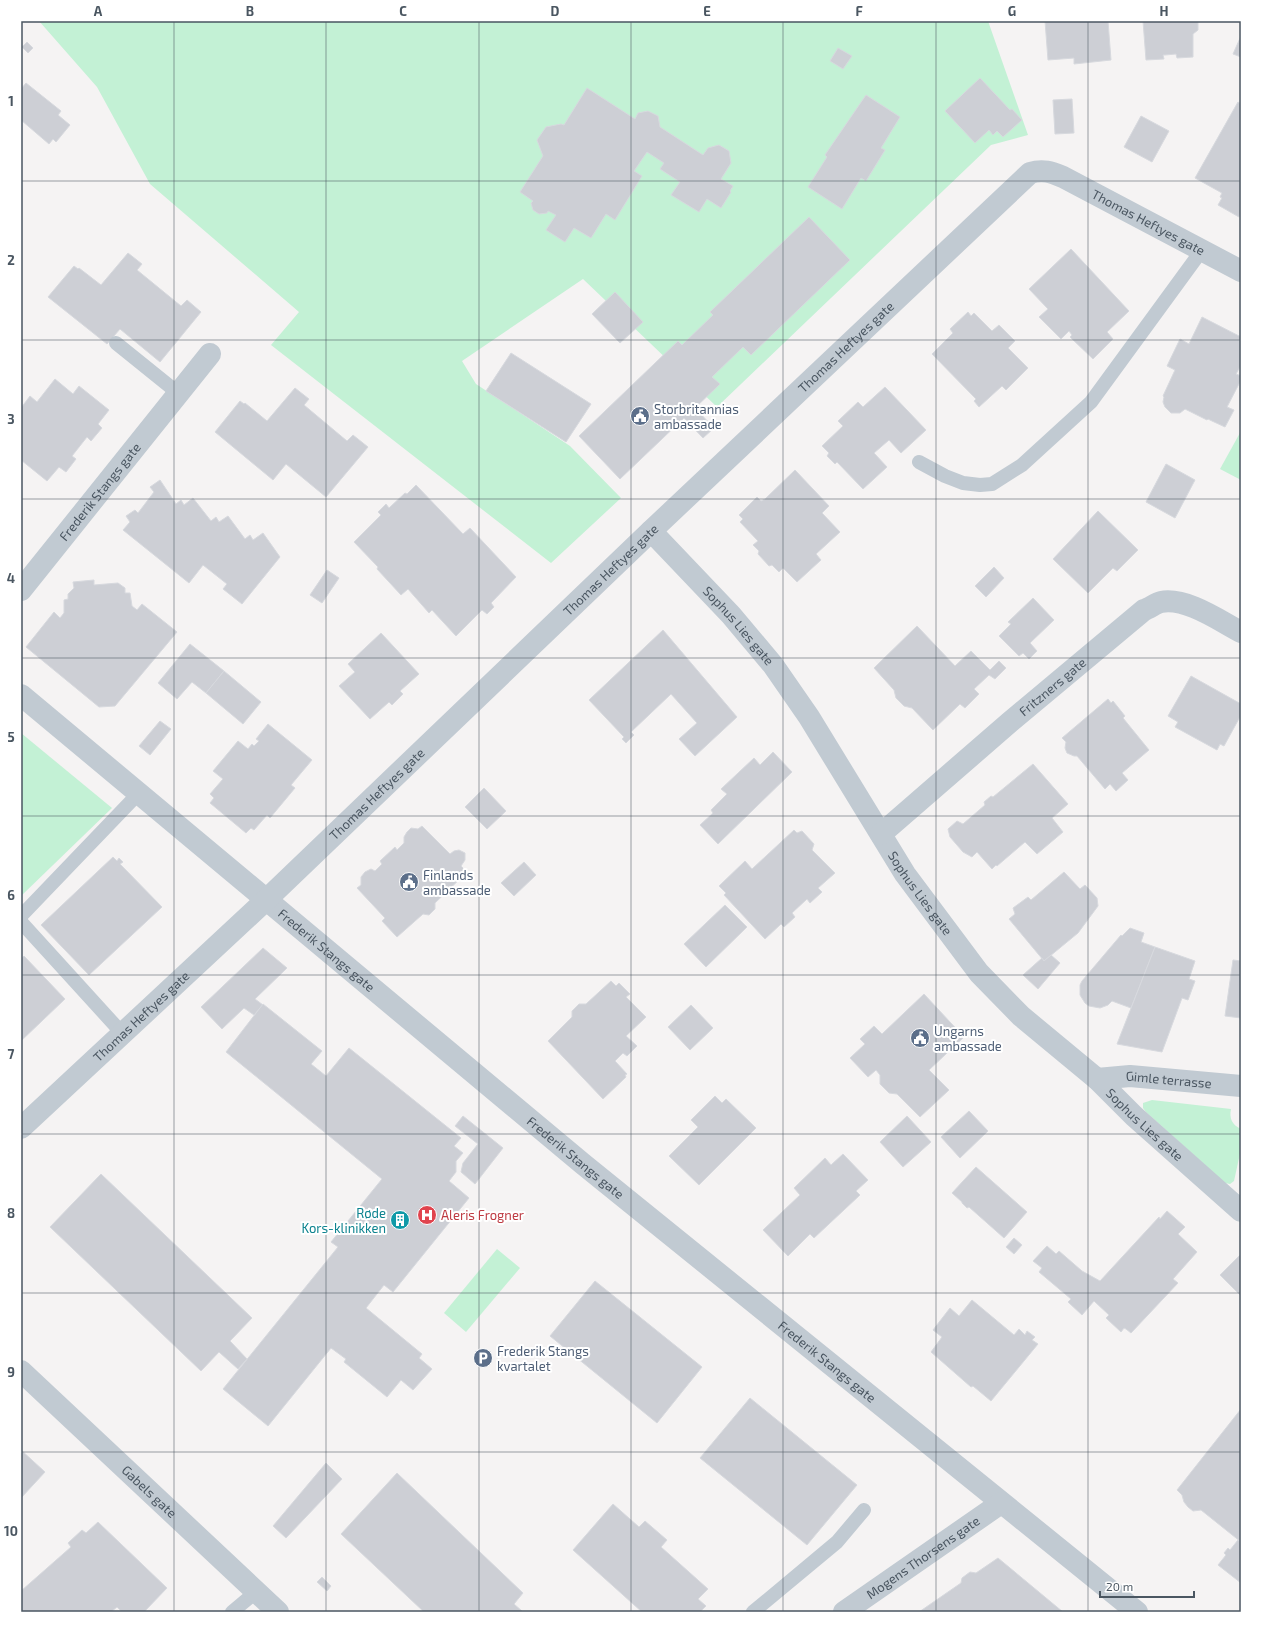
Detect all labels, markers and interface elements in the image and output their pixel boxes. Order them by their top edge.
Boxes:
text: A [94,3,103,19]
text: B [246,3,254,19]
text: C [399,3,407,19]
text: D [551,3,560,19]
text: E [703,3,711,19]
text: F [855,3,863,19]
text: G [1008,3,1016,19]
text: H [1160,3,1169,19]
text: 1 [8,93,14,109]
street label: Thomas Heftyes gate [1089,186,1208,259]
text: 2 [7,252,15,268]
street label: Thomas Heftyes gate [795,298,897,396]
place label: Storbritannias ambassade [654,401,739,432]
public building icon: Storbritannias ambassade [629,405,651,427]
text: 3 [7,411,15,427]
street label: Frederik Stangs gate [56,439,144,544]
street label: Thomas Heftyes gate [560,520,662,619]
text: 4 [7,570,15,586]
street label: Sophus Lies gate [700,583,777,668]
street label: Fritzners gate [1016,654,1089,719]
text: 5 [7,729,15,745]
street label: Thomas Heftyes gate [326,745,428,843]
street label: Sophus Lies gate [885,848,956,938]
place label: Finlands ambassade [423,867,491,898]
public building icon: Finlands ambassade [398,871,420,893]
text: 6 [7,887,15,903]
street label: Frederik Stangs gate [275,905,378,995]
street label: Thomas Heftyes gate [90,968,193,1065]
place label: Ungarns ambassade [934,1023,1002,1054]
public building icon: Ungarns ambassade [909,1027,931,1049]
text: 7 [8,1046,15,1062]
street label: Gimle terrasse [1125,1068,1212,1091]
street label: Sophus Lies gate [1103,1085,1187,1164]
street label: Frederik Stangs gate [524,1113,627,1202]
hospital icon: Aleris Frogner [416,1204,438,1226]
text: 8 [7,1205,15,1221]
place label: Røde Kors-klinikken [301,1205,386,1236]
place label: Aleris Frogner [441,1207,524,1223]
building icon: Røde Kors-klinikken [389,1209,411,1231]
street label: Frederik Stangs gate [775,1317,879,1406]
place label: Frederik Stangs kvartalet [497,1343,589,1374]
parking icon: Frederik Stangs kvartalet [472,1347,494,1369]
text: 9 [7,1364,15,1380]
street label: Gabels gate [119,1462,180,1521]
street label: Mogens Thorsens gate [863,1512,983,1602]
text: 10 [4,1523,18,1539]
scale bar [1100,1573,1194,1599]
text: 20 m [1106,1579,1133,1593]

